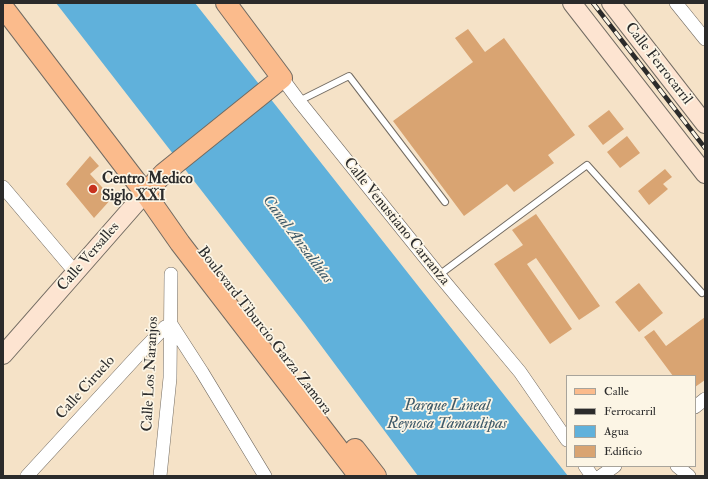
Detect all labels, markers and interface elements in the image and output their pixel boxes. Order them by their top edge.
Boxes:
street label: Calle Ferrocarril [620,19,696,109]
street label: Calle Venustiano Carranza [339,155,453,289]
place label: Centro Medico Siglo XXI [102,171,193,206]
marker: Centro Medico Siglo XXI [87,183,99,195]
water label: Canal Anzaldúas [258,192,336,288]
street label: Calle Versalles [54,219,124,295]
street label: Boulevard Tiburcio Garza Zamora [193,243,335,419]
street label: Calle Los Naranjos [139,316,163,432]
street label: Calle Ciruelo [53,352,119,424]
legend [566,375,696,467]
text: Calle [604,384,629,399]
water label: Parque Lineal Reynosa Tamaulipas [387,397,507,435]
text: Ferrocarril [604,404,656,419]
text: Agua [604,424,629,439]
text: Edificio [604,444,642,459]

